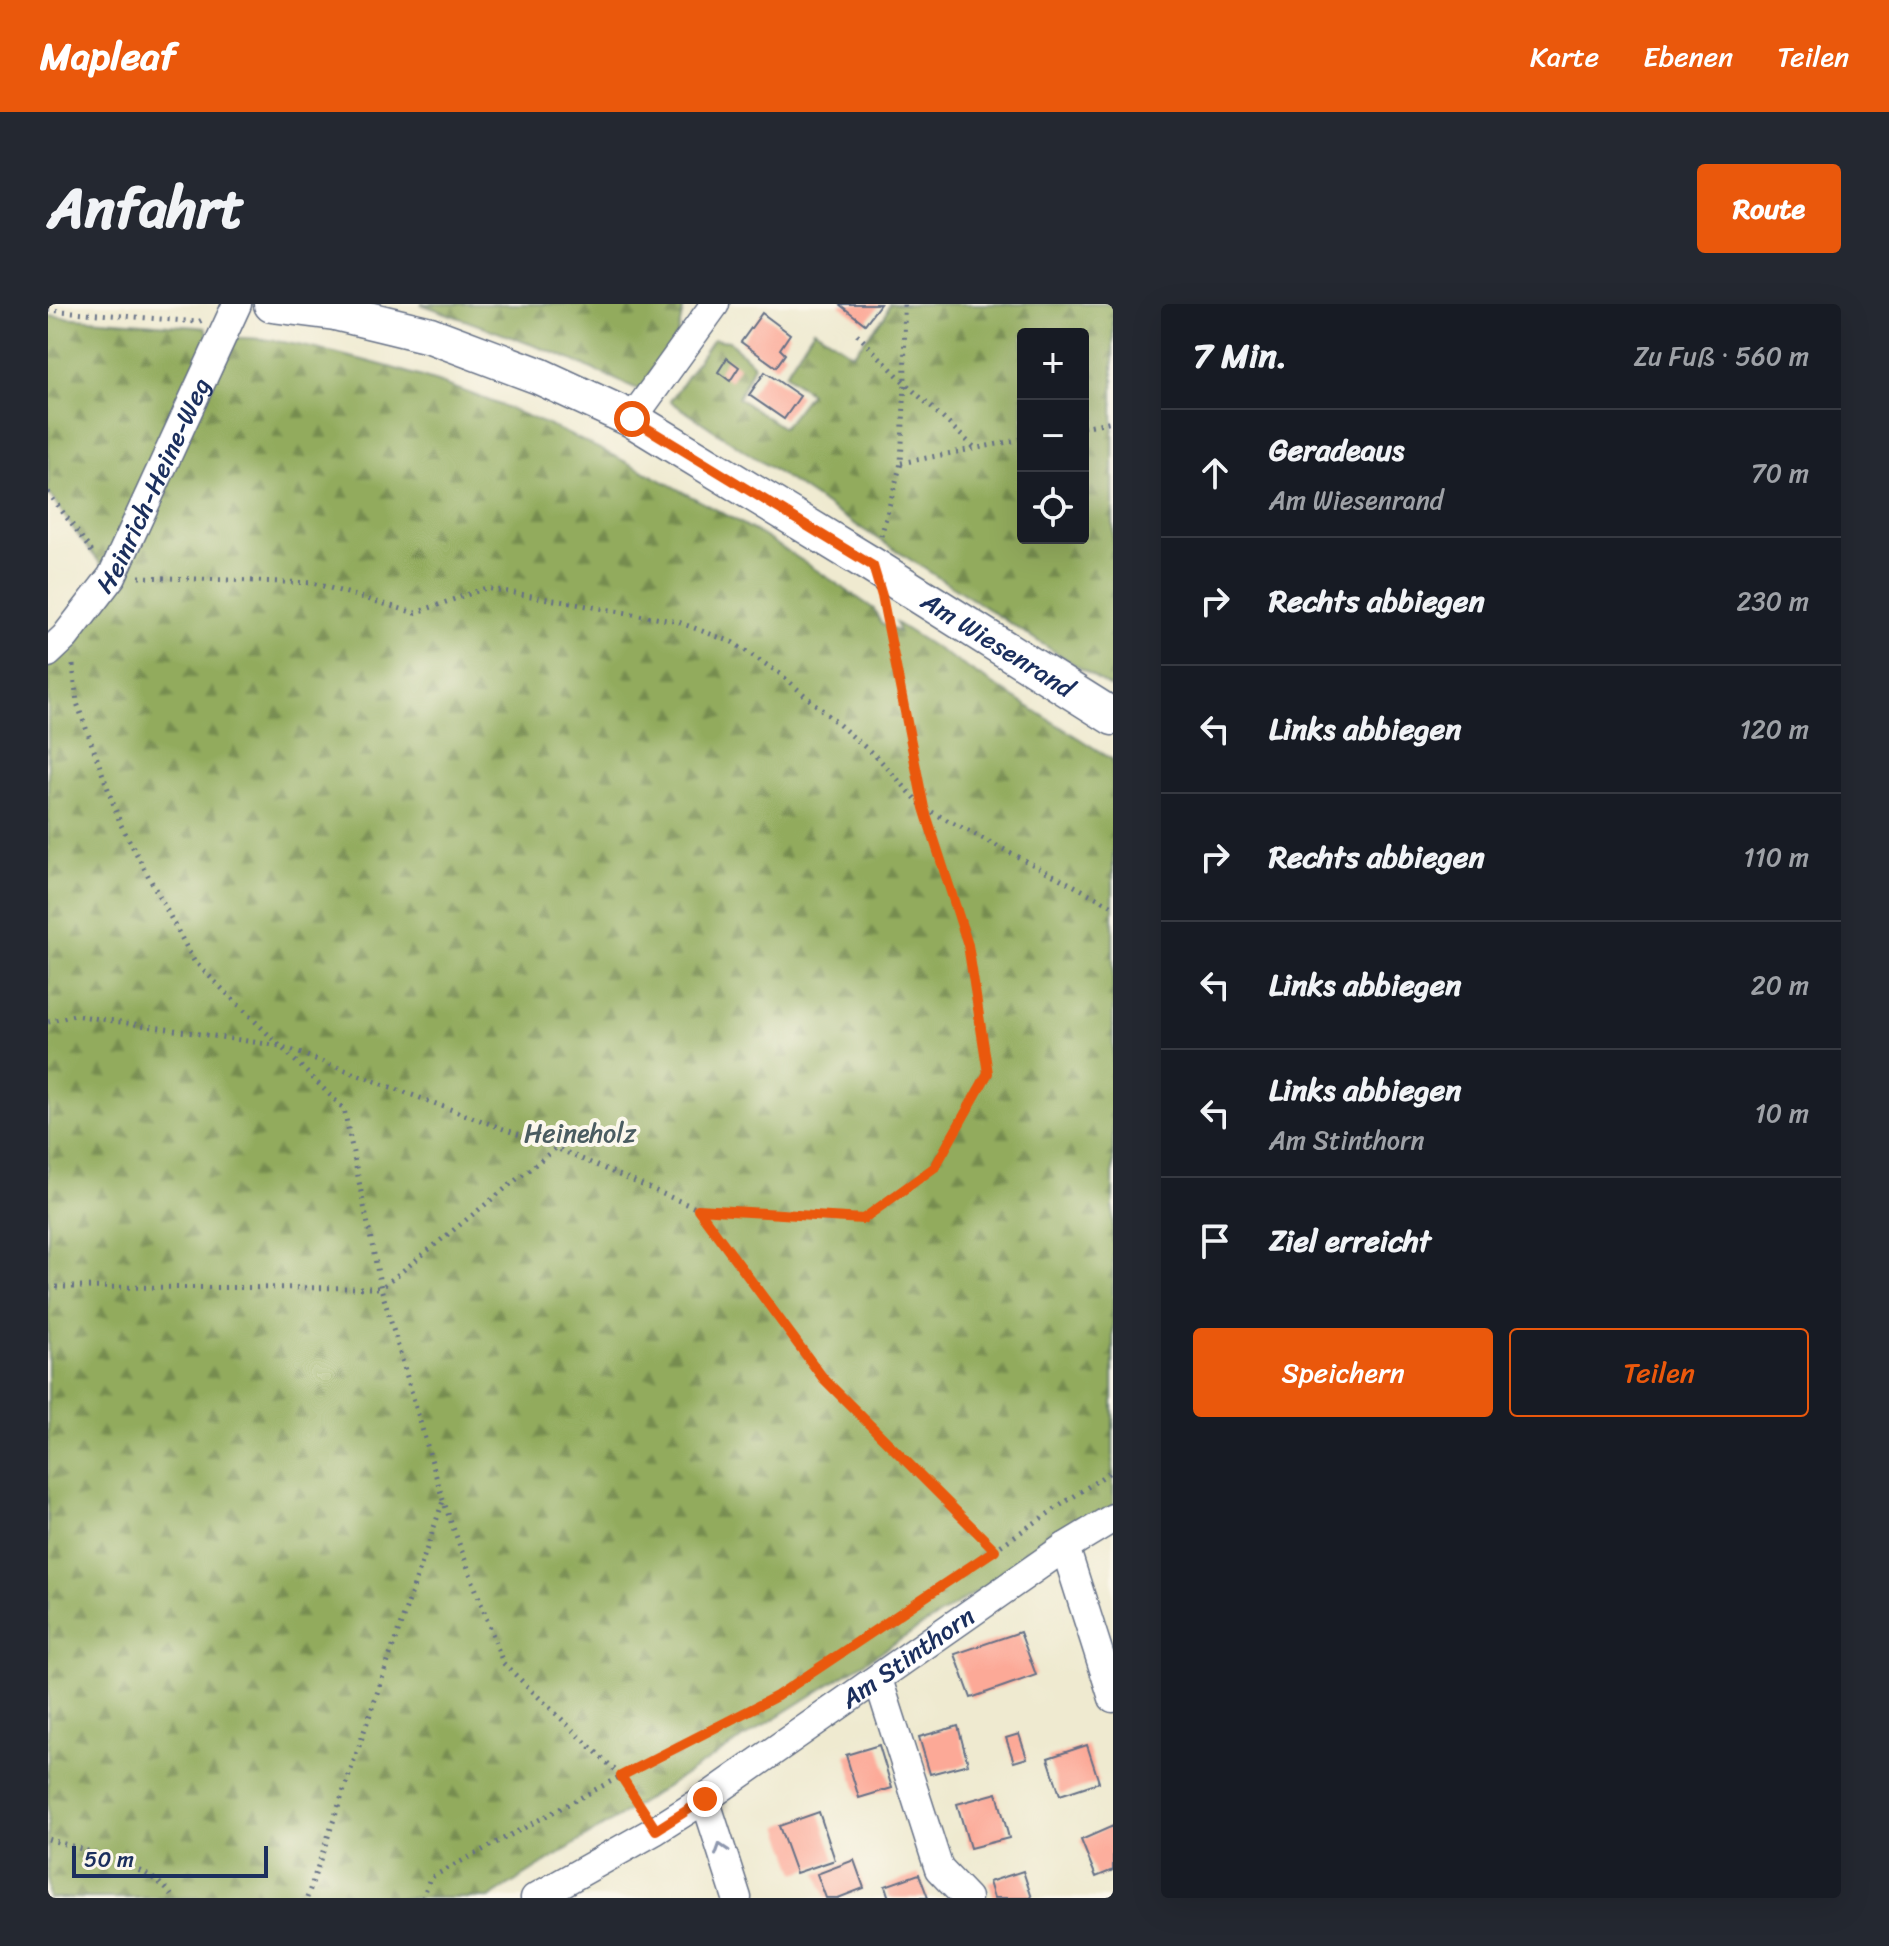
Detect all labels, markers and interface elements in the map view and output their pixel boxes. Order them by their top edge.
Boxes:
text: Mapleaf [40,23,176,90]
text: Karte [1530,32,1599,81]
text: Ebenen [1643,32,1733,81]
text: Teilen [1777,32,1849,81]
text: Anfahrt [48,159,244,258]
button: Route [1697,164,1841,253]
text: 7 Min. [1193,326,1287,386]
map controls [1017,328,1089,544]
button: + [1017,328,1089,400]
text: Zu Fuß · 560 m [1634,333,1809,379]
street label: Heinrich-Heine-Weg [83,370,223,604]
button: − [1017,400,1089,472]
route start [614,401,650,437]
text: Geradeaus [1269,423,1404,477]
text: 70 m [1751,450,1809,496]
icon: ahead [1193,451,1237,495]
button: locate [1017,472,1089,544]
text: Am Wiesenrand [1269,477,1443,523]
text: Rechts abbiegen [1269,574,1485,628]
street label: Am Wiesenrand [911,578,1086,712]
text: 230 m [1737,578,1809,624]
icon: right [1193,579,1237,623]
text: Links abbiegen [1269,702,1461,756]
text: 120 m [1740,706,1809,752]
icon: left [1193,707,1237,751]
text: Rechts abbiegen [1269,830,1485,884]
text: 110 m [1744,834,1809,880]
icon: right [1193,835,1237,879]
text: Links abbiegen [1269,958,1461,1012]
text: 20 m [1751,962,1809,1008]
icon: left [1193,963,1237,1007]
text: Links abbiegen [1269,1063,1461,1117]
text: 10 m [1755,1090,1809,1136]
icon: left [1193,1091,1237,1135]
park label: Heineholz [524,1110,637,1156]
text: Am Stinthorn [1269,1117,1425,1163]
text: Ziel erreicht [1269,1214,1431,1268]
icon: arrive [1193,1219,1237,1263]
button: Speichern [1193,1328,1493,1417]
button: Teilen [1509,1328,1809,1417]
street label: Am Stinthorn [830,1594,985,1721]
route end [687,1781,723,1817]
text: 50 m [84,1840,134,1879]
scale bar [72,1842,268,1878]
one-way arrow [714,1842,730,1856]

